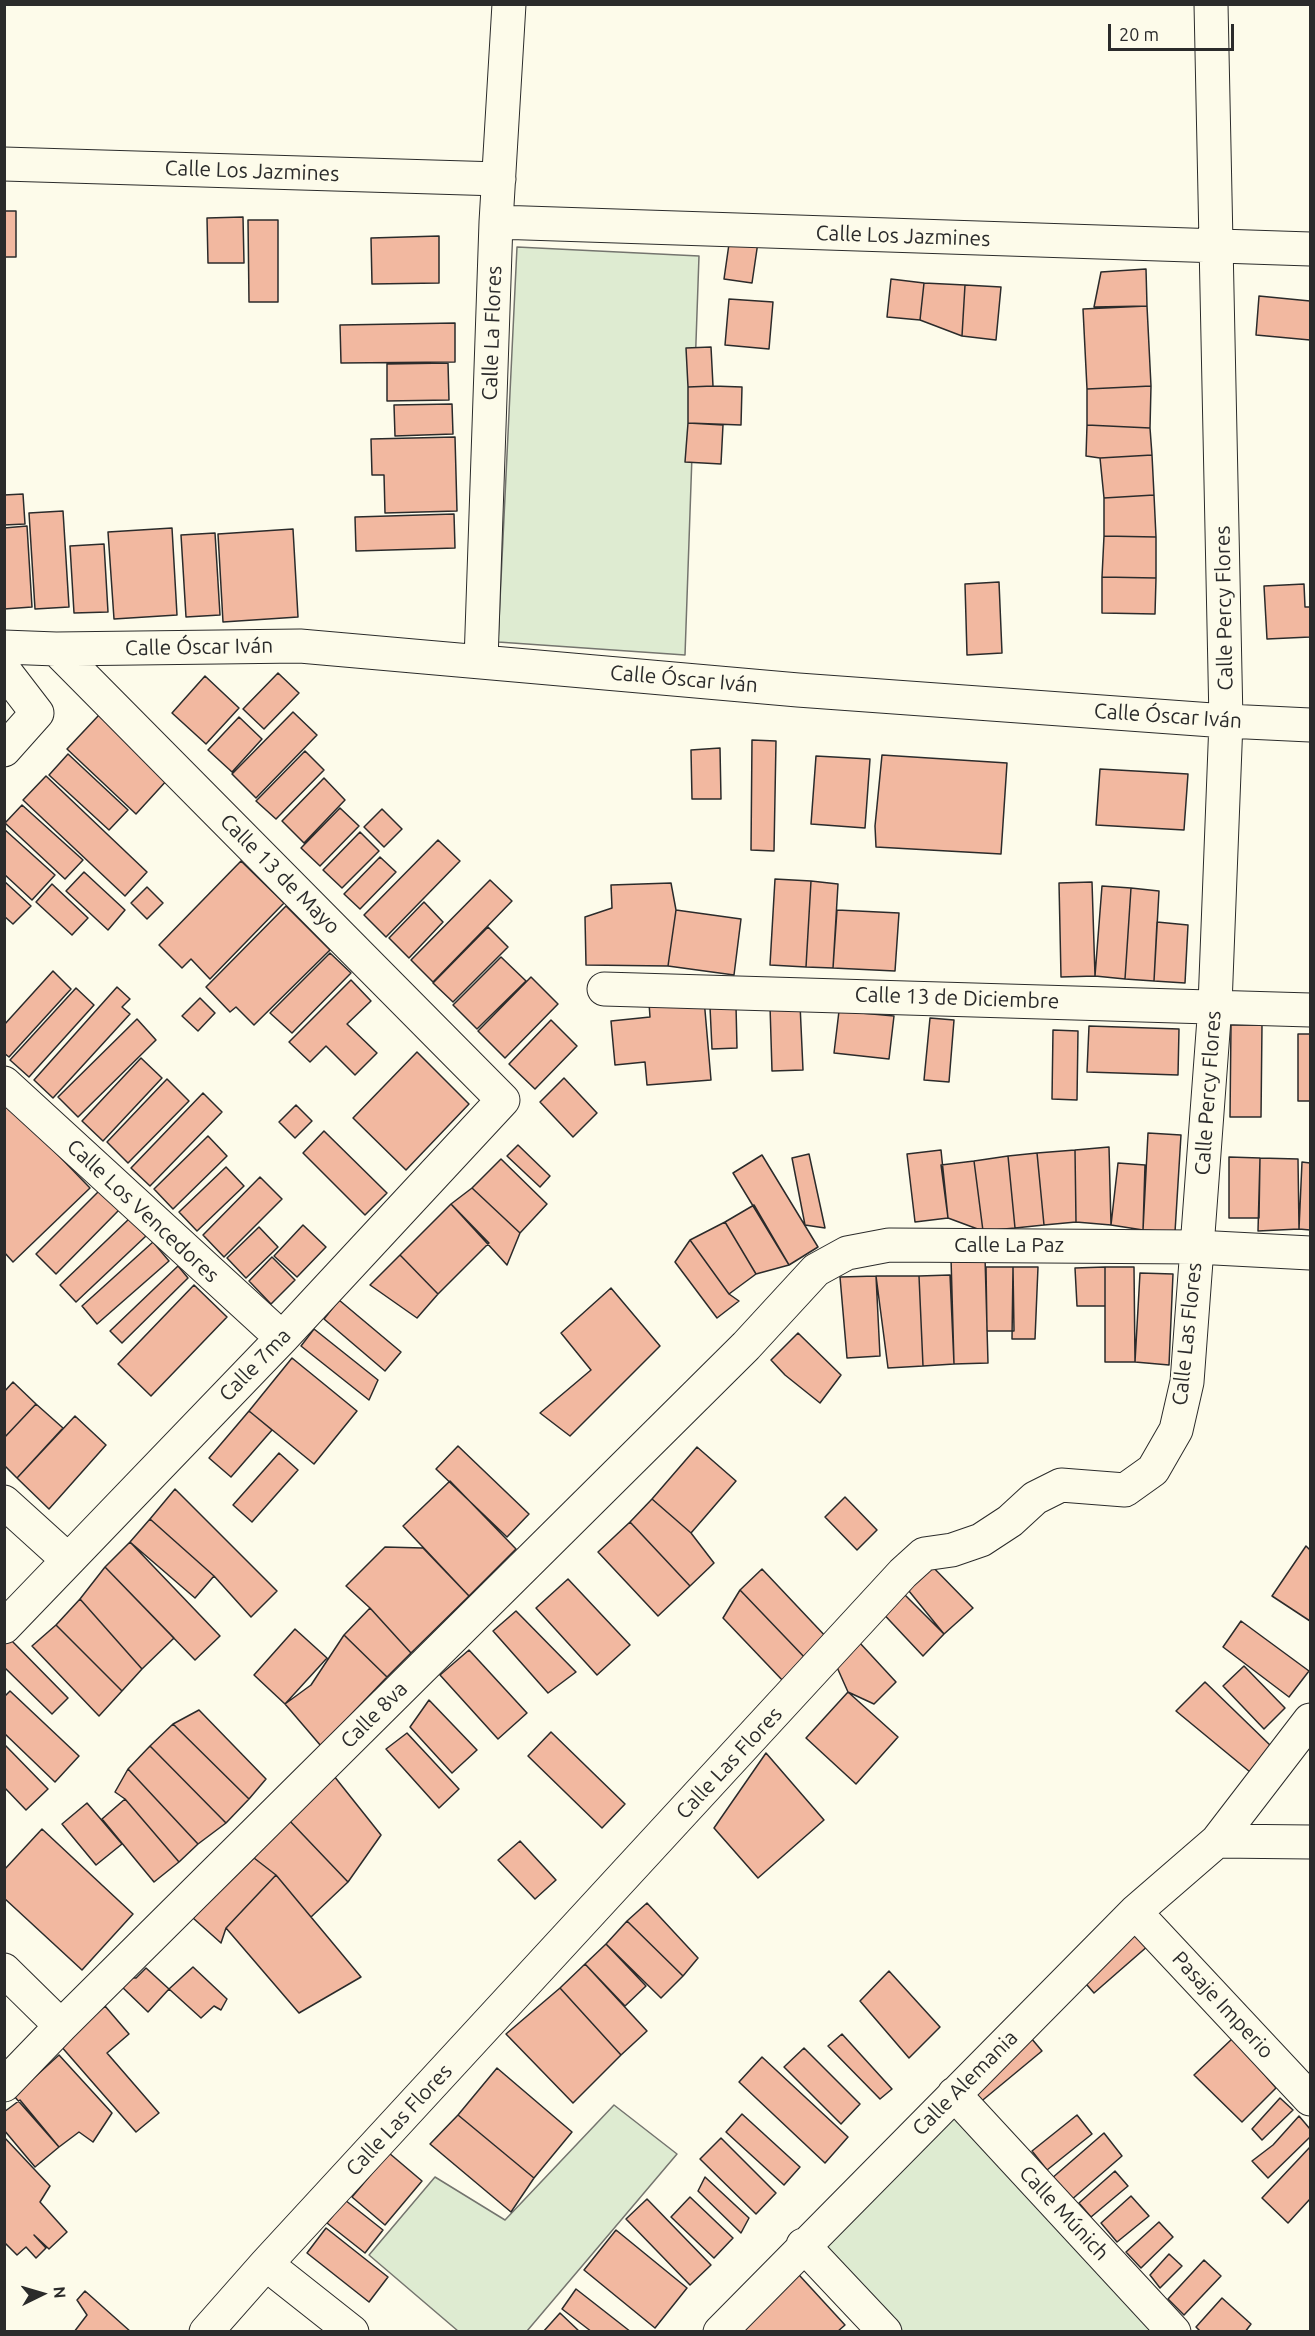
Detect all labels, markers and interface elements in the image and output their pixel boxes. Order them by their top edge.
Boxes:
scale bar [1111,12,1237,50]
text: 20 m [1119,24,1159,44]
street label: Calle Los Jazmines [164,155,340,187]
street label: Calle Los Jazmines [815,220,991,252]
street label: Calle La Flores [477,265,507,401]
street label: Calle Percy Flores [1210,525,1238,691]
street label: Calle Óscar Iván [125,633,273,661]
street label: Calle Óscar Iván [609,660,759,698]
street label: Calle Óscar Iván [1093,698,1243,734]
street label: Calle 13 de Mayo [215,809,345,939]
street label: Calle 13 de Diciembre [854,982,1060,1014]
street label: Calle Percy Flores [1190,1010,1226,1176]
street label: Calle Los Vencedores [62,1134,224,1288]
street label: Calle La Paz [954,1232,1064,1258]
street label: Calle Las Flores [1167,1261,1207,1407]
street label: Calle 7ma [214,1323,296,1407]
street label: Calle 8va [335,1676,413,1754]
street label: Calle Las Flores [671,1702,787,1824]
street label: Pasaje Imperio [1167,1946,1279,2064]
street label: Calle Alemania [907,2025,1023,2141]
street label: Calle Las Flores [341,2059,457,2181]
street label: Calle Múnich [1014,2160,1114,2266]
north arrow [12,2264,72,2324]
text: N [50,2286,69,2299]

